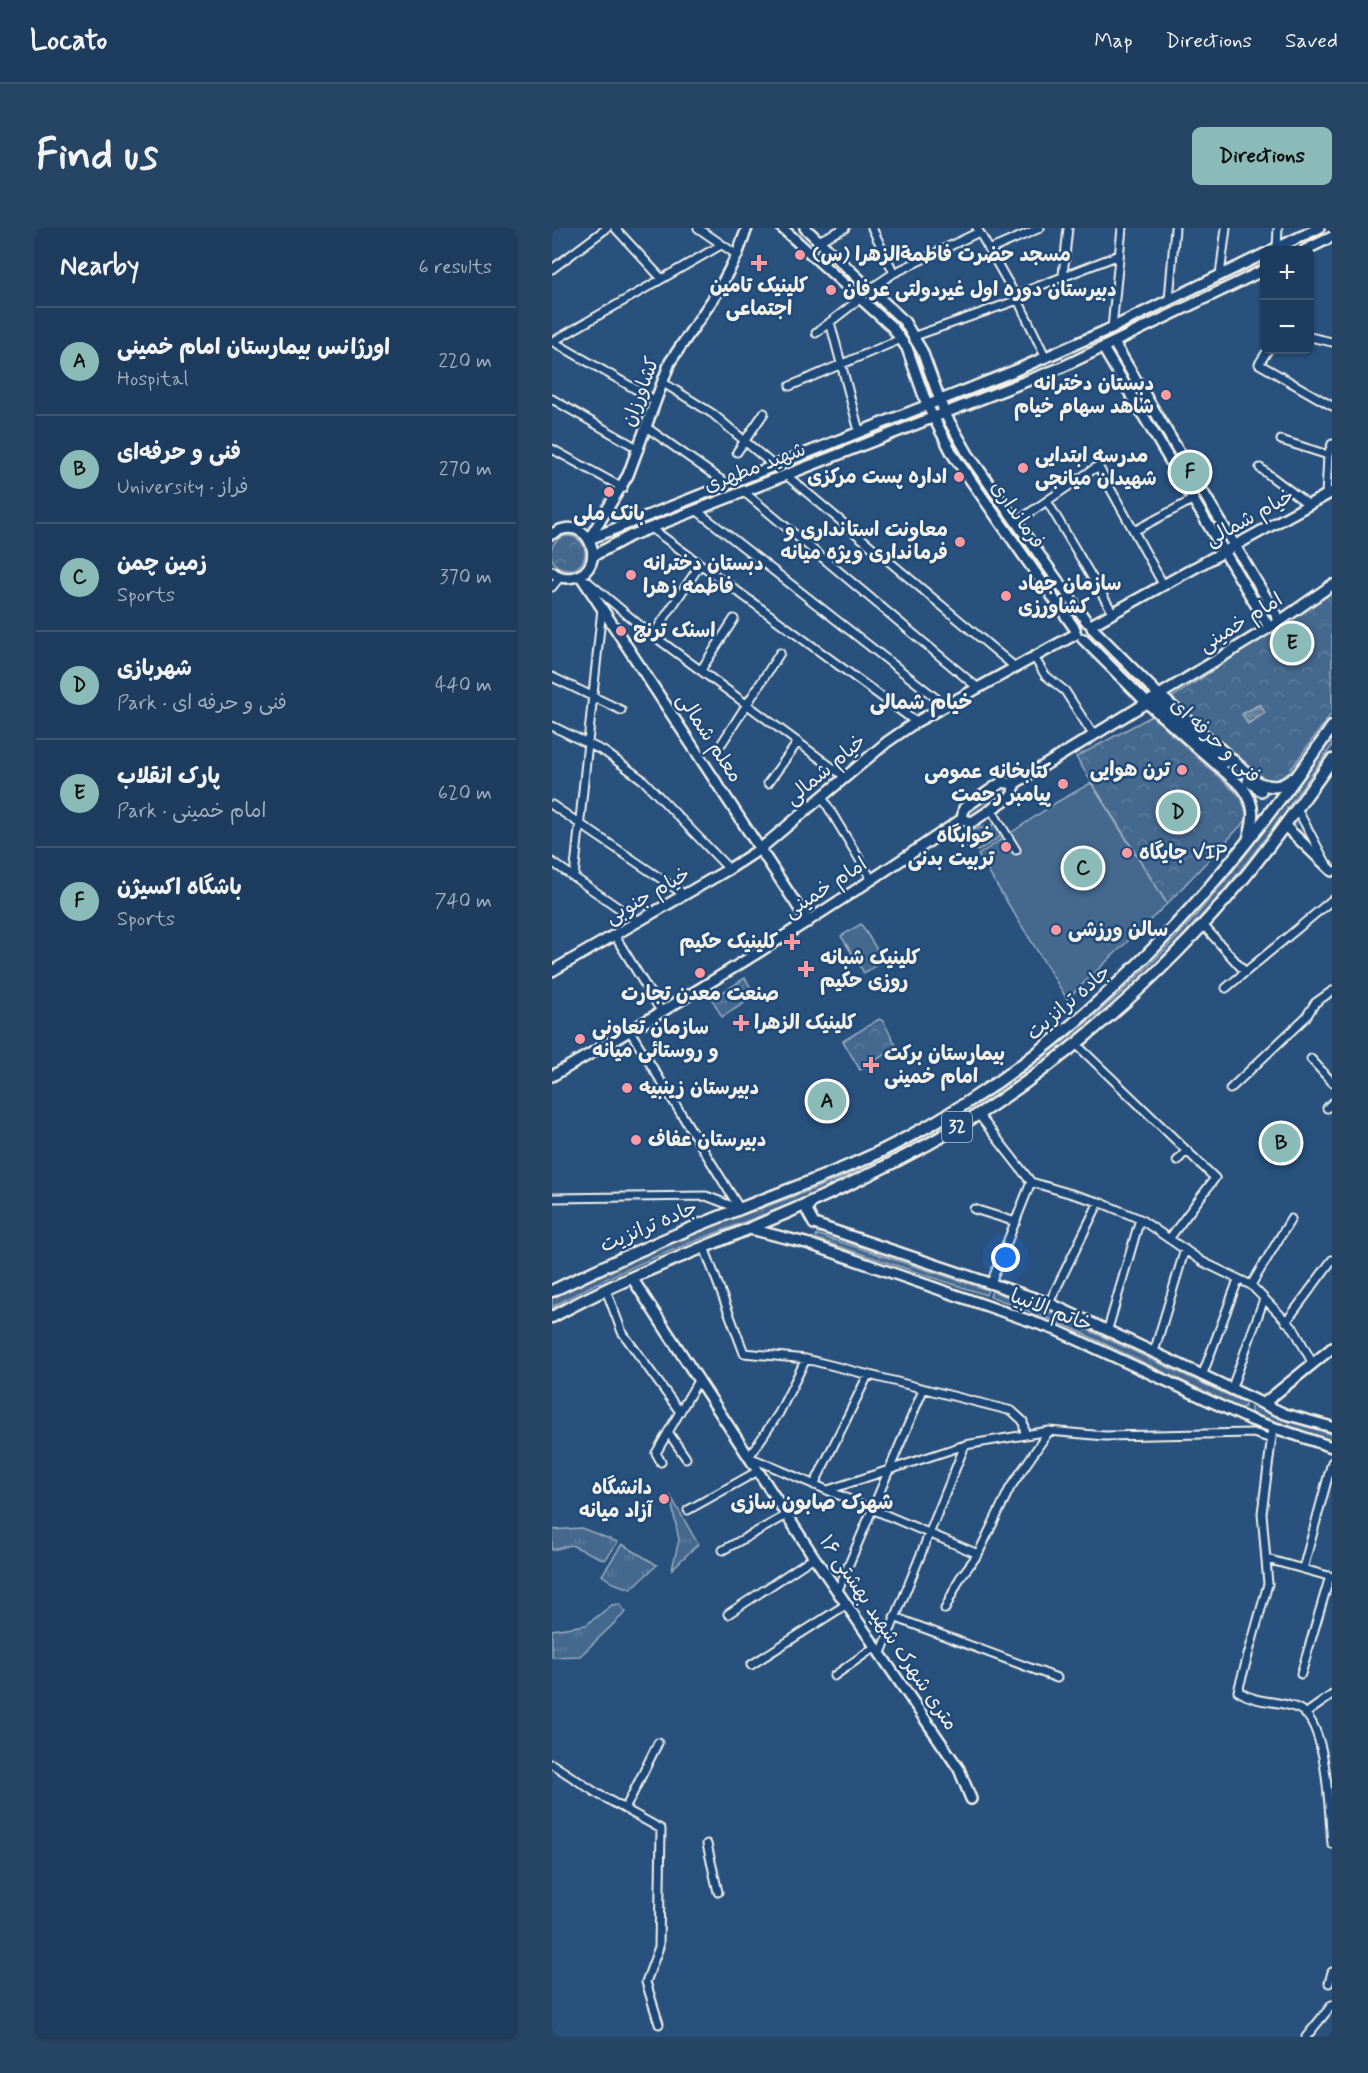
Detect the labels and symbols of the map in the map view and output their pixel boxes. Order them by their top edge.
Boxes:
place label: مسجد حضرت فاطمةالزهرا (س) [812,242,1071,269]
marker: مسجد حضرت فاطمةالزهرا (س) [793,248,807,262]
marker: کلینیک تامین اجتماعی [750,254,768,272]
place label: کلینیک تامین اجتماعی [710,273,808,323]
place label: دبیرستان دوره اول غیردولتی عرفان [843,277,1117,304]
marker: دبیرستان دوره اول غیردولتی عرفان [824,283,838,297]
street label: کشاورزان [615,353,667,431]
place label: دبستان دخترانه شاهد سهام خیام [1014,371,1154,421]
marker: دبستان دخترانه شاهد سهام خیام [1159,388,1173,402]
street label: شهید مطهری [700,436,810,500]
place label: مدرسه ابتدایی شهیدان میانجی [1035,443,1157,493]
pin: F [1170,450,1210,494]
marker: مدرسه ابتدایی شهیدان میانجی [1016,461,1030,475]
place label: اداره پست مرکزی [807,464,947,491]
marker: اداره پست مرکزی [952,470,966,484]
street label: فرمانداری [984,475,1050,555]
street label: خیام شمالی [1201,482,1299,554]
marker: بانک ملی [602,485,616,499]
place label: بانک ملی [573,501,645,528]
place label: معاونت استانداری و فرمانداری ویژه میانه [780,517,948,567]
marker: معاونت استانداری و فرمانداری ویژه میانه [953,535,967,549]
place label: دبستان دخترانه فاطمه زهرا [643,551,763,601]
marker: دبستان دخترانه فاطمه زهرا [624,568,638,582]
place label: سازمان جهاد کشاورزی [1018,571,1121,621]
street label: امام خمینی [1194,587,1288,659]
marker: سازمان جهاد کشاورزی [999,589,1013,603]
place label: اسنک ترنج [633,618,715,645]
pin: E [1272,620,1312,666]
marker: اسنک ترنج [614,624,628,638]
street label: معلم شمالی [670,688,748,788]
district label: خیام شمالی [870,689,972,718]
street label: فنی و حرفه ای [1164,692,1266,790]
street label: خیام شمالی [780,728,872,812]
place label: ترن هوایی [1090,757,1171,784]
place label: کتابخانه عمومی پیامبر رحمت [924,759,1051,809]
marker: ترن هوایی [1175,763,1189,777]
marker: کتابخانه عمومی پیامبر رحمت [1056,777,1070,791]
pin: D [1158,790,1198,834]
place label: خوابگاه تربیت بدنی [908,823,995,873]
marker: خوابگاه تربیت بدنی [999,840,1013,854]
place label: جایگاه VIP [1139,840,1228,867]
pin: C [1064,846,1102,890]
marker: جایگاه VIP [1120,846,1134,860]
street label: امام خمینی [779,851,873,925]
street label: خیام جنوبی [601,861,695,931]
place label: سالن ورزشی [1068,917,1168,944]
marker: سالن ورزشی [1049,923,1063,937]
place label: کلینیک حکیم [679,929,778,956]
marker: کلینیک حکیم [783,933,801,951]
place label: کلینیک شبانه روزی حکیم [820,945,920,995]
street label: جاده ترانزیت [1021,959,1117,1047]
marker: کلینیک شبانه روزی حکیم [797,960,815,978]
marker: صنعت معدن تجارت [693,966,707,980]
place label: صنعت معدن تجارت [621,981,779,1008]
place label: کلینیک الزهرا [754,1010,856,1037]
marker: کلینیک الزهرا [732,1014,750,1032]
place label: سازمان تعاونی و روستائی میانه [592,1015,719,1065]
marker: سازمان تعاونی و روستائی میانه [573,1032,587,1046]
place label: بیمارستان برکت امام خمینی [884,1041,1005,1091]
marker: بیمارستان برکت امام خمینی [862,1056,880,1074]
place label: دبیرستان زینبیه [639,1075,759,1102]
pin: A [808,1078,846,1124]
marker: دبیرستان زینبیه [620,1081,634,1095]
road number: 32 [942,1112,972,1142]
pin: B [1262,1120,1300,1166]
place label: دبیرستان عفاف [648,1127,766,1154]
marker: دبیرستان عفاف [629,1133,643,1147]
street label: جاده ترانزیت [596,1194,702,1260]
your location [991,1243,1020,1272]
street label: خاتم الانبیا [1006,1283,1096,1339]
place label: دانشگاه آزاد میانه [579,1475,654,1525]
district label: شهرک صابون سازی [731,1489,893,1517]
marker: دانشگاه آزاد میانه [657,1492,671,1506]
street label: ۱۶ متری شهرک شهيد بهشتی [812,1530,964,1736]

